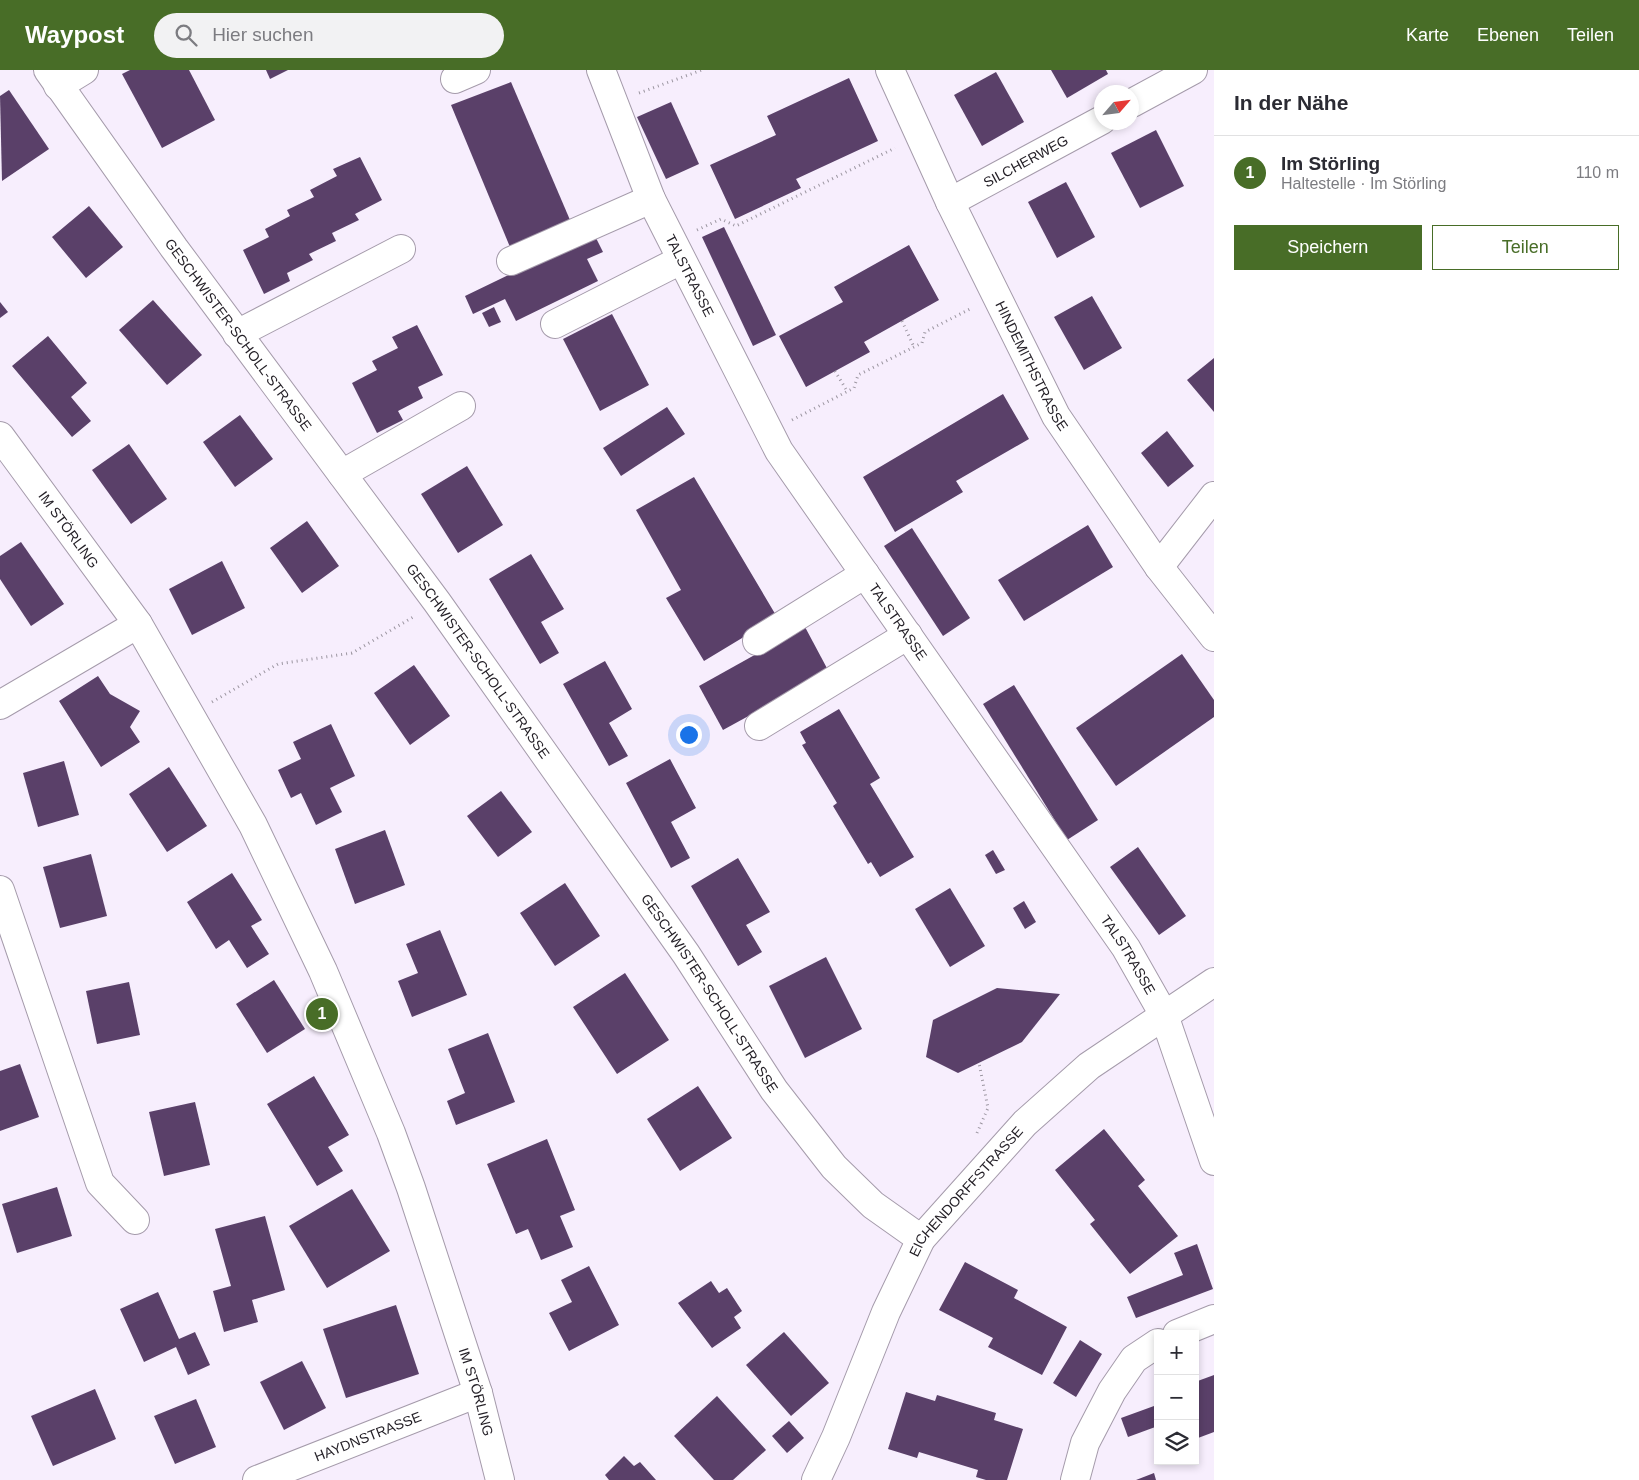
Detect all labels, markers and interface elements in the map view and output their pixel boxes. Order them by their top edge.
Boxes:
search box [154,13,504,58]
text: Waypost [25,21,124,48]
icon: search [172,21,200,49]
text: Hier suchen [212,24,314,45]
text: Karte [1406,25,1449,45]
text: Ebenen [1477,25,1539,45]
text: Teilen [1567,25,1614,45]
north arrow [1094,85,1139,130]
text: In der Nähe [1234,91,1348,114]
street label: SILCHERWEG [981,132,1071,191]
text: Im Störling [1281,153,1380,174]
text: 1 [1246,164,1254,181]
text: 110 m [1576,164,1619,181]
text: Haltestelle · Im Störling [1281,175,1446,192]
button: Speichern [1234,225,1422,270]
button: Teilen [1432,225,1619,270]
street label: TALSTRASSE [662,232,717,319]
street label: GESCHWISTER-SCHOLL-STRASSE [162,235,315,434]
street label: HINDEMITHSTRASSE [992,298,1072,434]
street label: IM STÖRLING [35,488,102,571]
street label: GESCHWISTER-SCHOLL-STRASSE [403,561,553,761]
street label: TALSTRASSE [866,580,930,663]
your location [676,722,702,748]
street label: GESCHWISTER-SCHOLL-STRASSE [638,891,781,1095]
street label: TALSTRASSE [1098,912,1159,997]
pin: 1 [306,995,338,1033]
street label: EICHENDORFFSTRASSE [906,1123,1026,1259]
map controls [1154,1330,1199,1465]
button: + [1154,1330,1199,1375]
street label: IM STÖRLING [456,1346,497,1438]
button: − [1154,1375,1199,1420]
street label: HAYDNSTRASSE [312,1408,423,1465]
button: layers [1154,1420,1199,1465]

